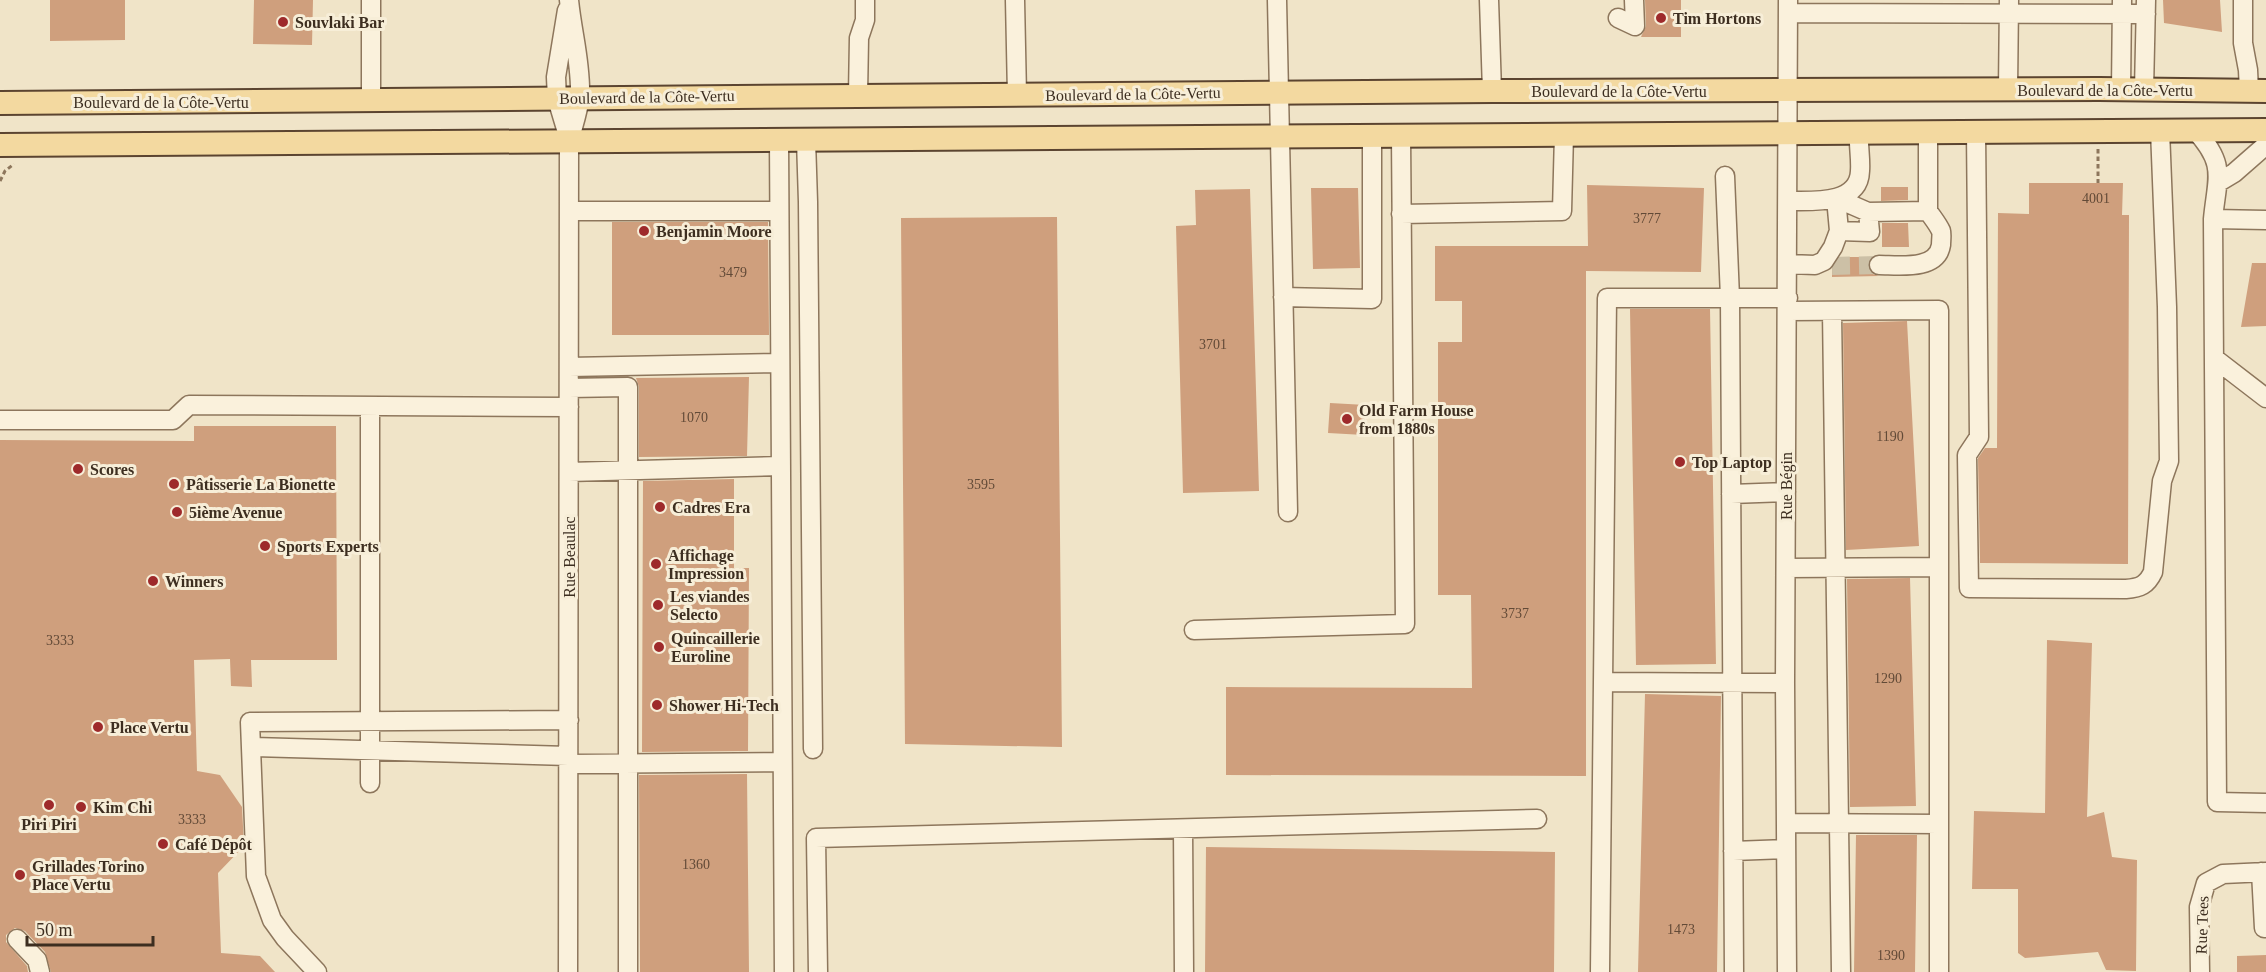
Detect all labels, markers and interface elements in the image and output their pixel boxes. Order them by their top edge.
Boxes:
place label: Tim Hortons [1673,10,1761,27]
marker: Tim Hortons [1654,11,1668,25]
place label: Souvlaki Bar [295,14,384,31]
marker: Souvlaki Bar [276,15,290,29]
street label: Boulevard de la Côte-Vertu [2017,82,2193,99]
street label: Boulevard de la Côte-Vertu [1531,83,1707,100]
street label: Boulevard de la Côte-Vertu [1045,84,1221,104]
street label: Boulevard de la Côte-Vertu [559,87,735,107]
street label: Boulevard de la Côte-Vertu [73,94,249,111]
house number: 4001 [2082,191,2110,206]
house number: 3777 [1633,211,1661,226]
place label: Benjamin Moore [656,223,772,241]
marker: Benjamin Moore [637,224,651,238]
house number: 3479 [719,265,747,280]
house number: 3701 [1199,337,1227,352]
place label: Old Farm House from 1880s [1359,402,1474,437]
house number: 1070 [680,410,708,425]
marker: Old Farm House from 1880s [1340,412,1354,426]
house number: 1190 [1876,429,1904,444]
street label: Rue Bégin [1778,452,1796,520]
place label: Top Laptop [1692,454,1772,472]
marker: Top Laptop [1673,455,1687,469]
place label: Scores [90,461,134,478]
marker: Scores [71,462,85,476]
place label: Pâtisserie La Bionette [186,476,335,493]
marker: Pâtisserie La Bionette [167,477,181,491]
house number: 3595 [967,477,995,492]
place label: Cadres Era [672,499,750,516]
marker: Cadres Era [653,500,667,514]
place label: 5ième Avenue [189,504,282,521]
marker: 5ième Avenue [170,505,184,519]
street label: Rue Beaulac [561,516,578,598]
place label: Sports Experts [277,538,379,556]
marker: Sports Experts [258,539,272,553]
place label: Affichage Impression [668,547,744,583]
marker: Affichage Impression [649,557,663,571]
place label: Winners [165,573,223,590]
marker: Winners [146,574,160,588]
place label: Les viandes Selecto [670,588,750,623]
marker: Les viandes Selecto [651,598,665,612]
house number: 3737 [1501,606,1529,621]
place label: Quincaillerie Euroline [671,630,760,665]
house number: 3333 [46,633,74,648]
marker: Quincaillerie Euroline [652,640,666,654]
house number: 1290 [1874,671,1902,686]
place label: Shower Hi-Tech [669,697,779,714]
marker: Shower Hi-Tech [650,698,664,712]
place label: Place Vertu [110,719,189,736]
marker: Place Vertu [91,720,105,734]
marker: Piri Piri [42,798,56,812]
place label: Kim Chi [93,799,153,816]
marker: Kim Chi [74,800,88,814]
house number: 3333 [178,812,206,827]
place label: Piri Piri [21,816,77,833]
place label: Café Dépôt [175,836,253,854]
marker: Café Dépôt [156,837,170,851]
house number: 1360 [682,857,710,872]
place label: Grillades Torino Place Vertu [32,858,144,893]
marker: Grillades Torino Place Vertu [13,868,27,882]
street label: Rue Tees [2192,895,2212,955]
scale bar [27,909,153,947]
text: 50 m [36,920,73,940]
house number: 1473 [1667,922,1695,937]
house number: 1390 [1877,948,1905,963]

